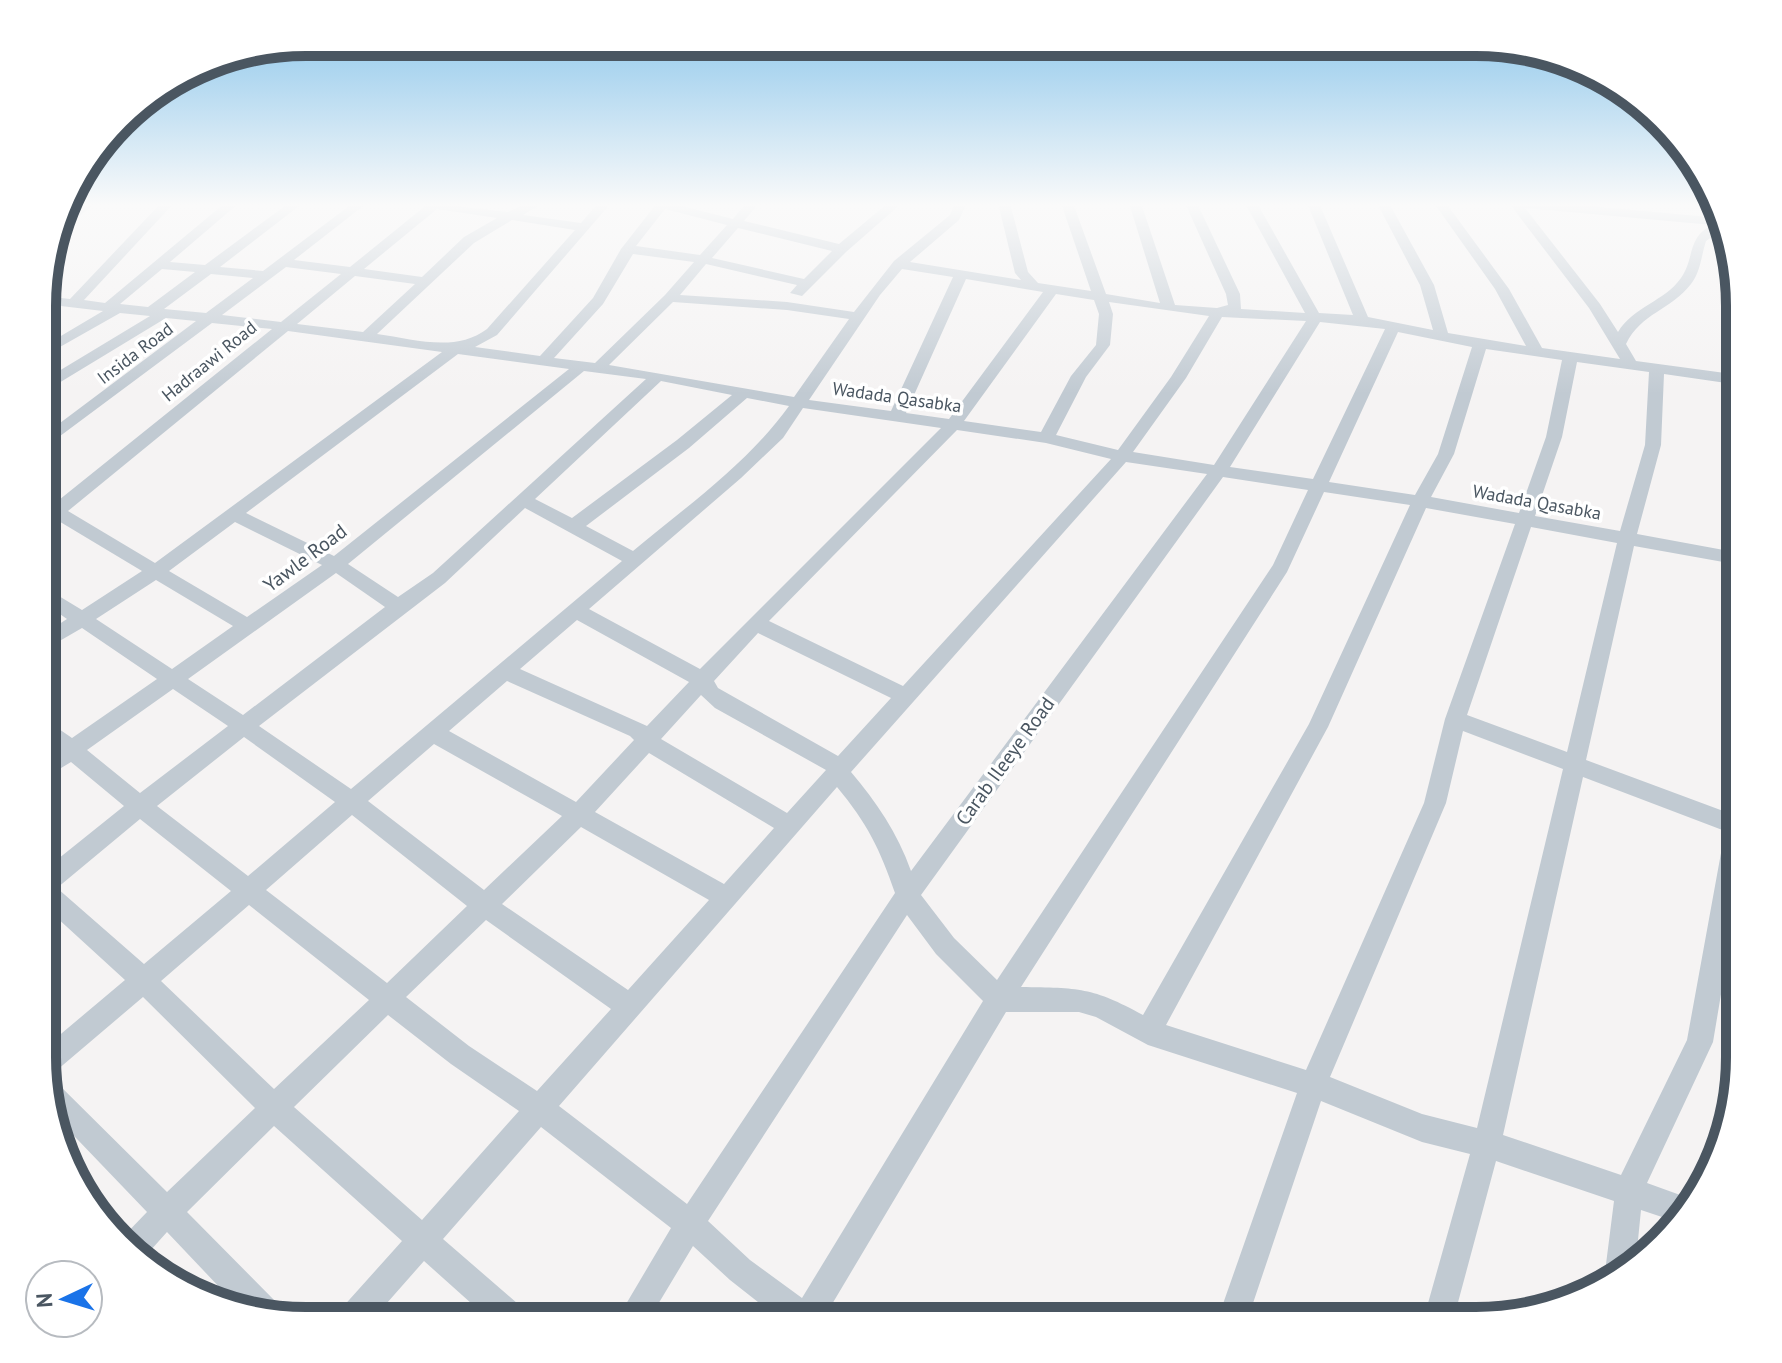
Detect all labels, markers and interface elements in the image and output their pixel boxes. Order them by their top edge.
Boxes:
street label: Hadraawi Road [157,316,261,406]
street label: Insida Road [93,317,177,389]
street label: Wadada Qasabka [831,377,963,417]
street label: Wadada Qasabka [1471,479,1603,525]
street label: Yawle Road [258,518,352,598]
street label: Carab Ileeye Road [950,692,1060,830]
north arrow [24,1259,104,1339]
text: N [30,1292,59,1309]

